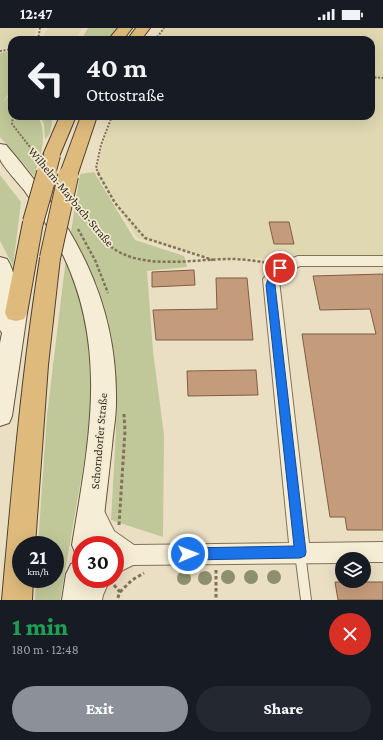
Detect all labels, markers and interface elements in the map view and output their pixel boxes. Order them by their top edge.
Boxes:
text: 12:47 [20,6,52,22]
icon: left [20,52,72,104]
text: 40 m [86,52,147,83]
text: Ottostraße [86,85,164,105]
street label: Wilhelm-Maybach-Straße [25,144,117,250]
pin [263,251,297,285]
icon: arrive [269,257,291,279]
street label: Schorndorfer Straße [88,392,110,490]
position arrow [167,533,209,575]
speed limit sign: 30 [72,536,124,588]
text: 21 [29,546,47,568]
map controls [335,552,371,588]
button: layers [335,552,371,588]
text: km/h [27,566,49,577]
text: 1 min [12,613,68,640]
button: close [329,613,371,655]
text: 180 m · 12:48 [12,642,79,657]
button: Exit [12,686,188,732]
button: Share [196,686,371,732]

